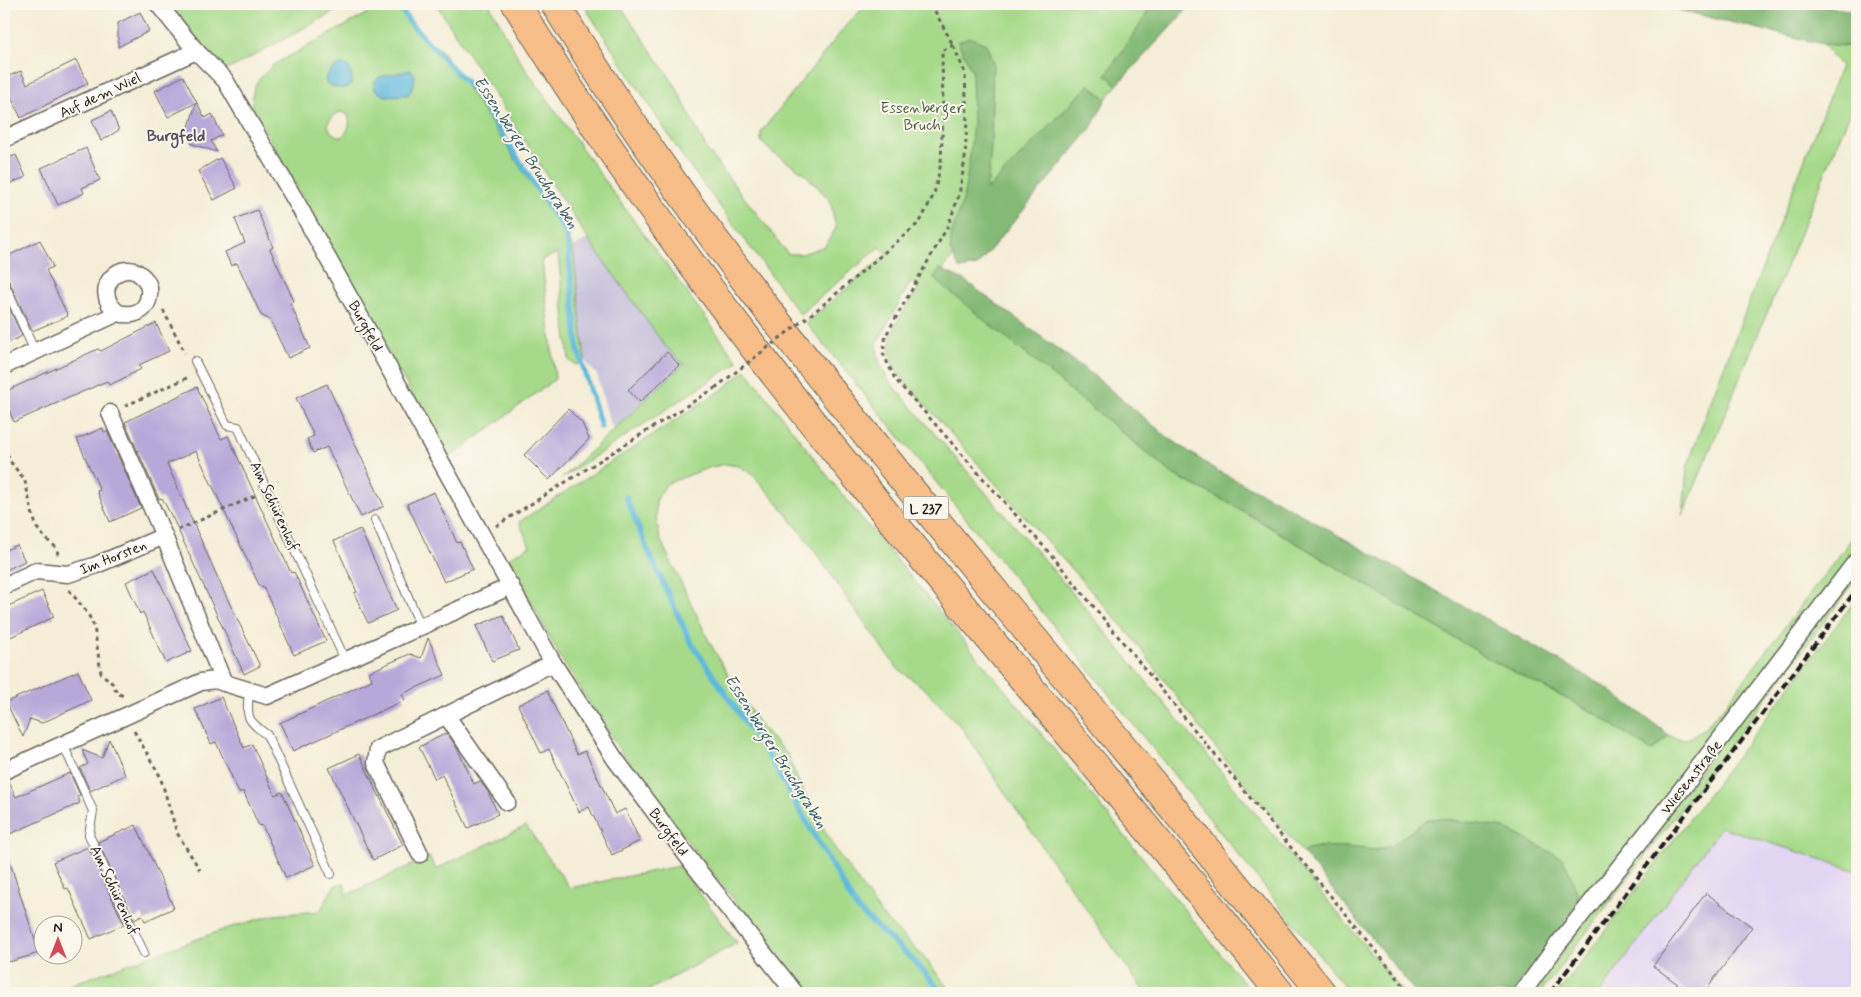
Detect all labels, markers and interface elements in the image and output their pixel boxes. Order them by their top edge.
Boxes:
street label: Auf dem Wiel [56,68,145,124]
water label: Essenberger Bruchgraben [467,73,583,234]
park label: Essenberger Bruch [881,99,963,136]
district label: Burgfeld [147,126,205,149]
street label: Burgfeld [342,298,387,356]
street label: Am Schürenhof [245,458,304,554]
road number: L 237 [904,496,948,520]
street label: Im Horsten [77,535,150,580]
water label: Essenberger Bruchgraben [718,671,832,834]
street label: Wiesenstraße [1656,736,1727,819]
street label: Burgfeld [643,805,693,861]
street label: Am Schürenhof [85,842,144,938]
north arrow [32,914,82,964]
text: N [53,919,63,937]

